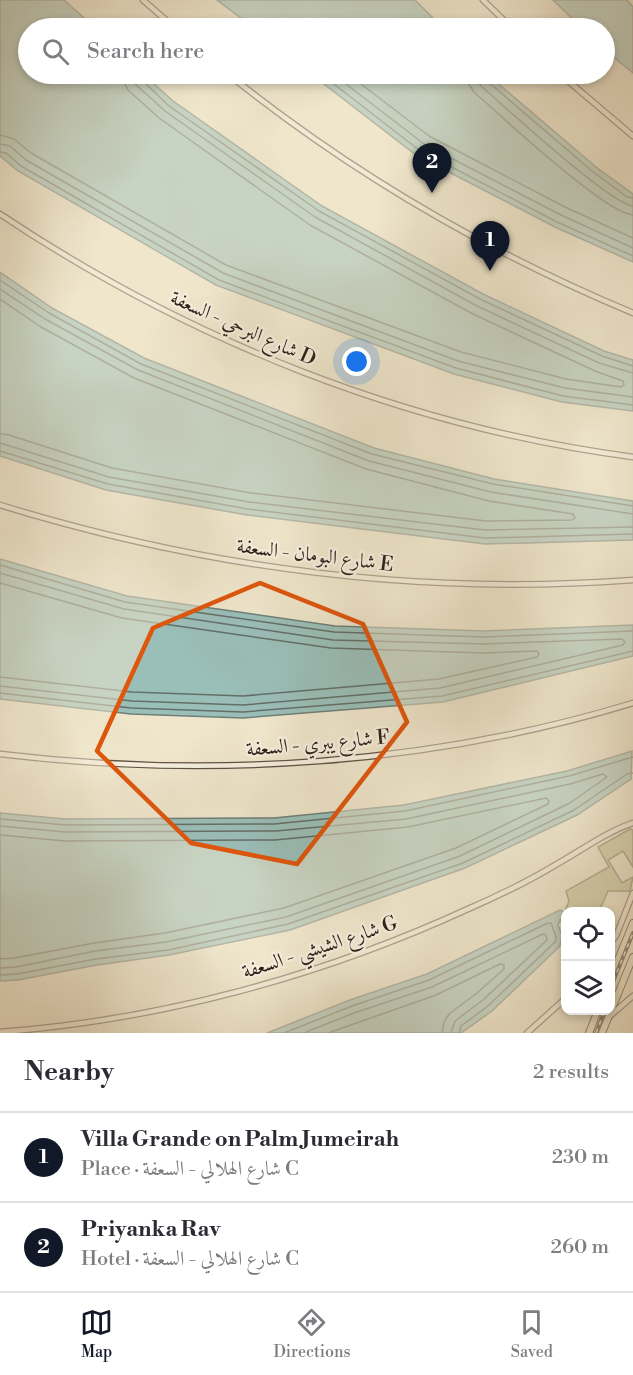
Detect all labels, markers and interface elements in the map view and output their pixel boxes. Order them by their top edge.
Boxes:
search box [18,18,615,84]
icon: search [39,35,72,68]
text: Search here [87,38,204,65]
pin: 2 [412,144,452,193]
pin: 1 [470,222,510,271]
street label: شارع البرحي - السعفة D [165,286,320,376]
your location [342,347,371,376]
street label: شارع البومان - السعفة E [235,534,395,582]
street label: شارع يبري - السعفة F [245,725,391,767]
map controls [561,907,615,1015]
button: locate [561,907,615,961]
street label: شارع الشيشي - السعفة G [239,911,403,990]
button: layers [561,961,615,1015]
text: Nearby [24,1056,114,1088]
text: 2 results [533,1060,609,1085]
text: Villa Grande on Palm Jumeirah [81,1126,399,1153]
text: 1 [39,1145,48,1170]
text: 230 m [552,1145,609,1170]
text: Place · شارع الهلالي - السعفة C [81,1157,299,1182]
text: Priyanka Rav [81,1216,220,1243]
text: 2 [37,1235,50,1260]
text: 260 m [551,1235,609,1260]
text: Hotel · شارع الهلالي - السعفة C [81,1247,299,1272]
tab: Map [80,1306,113,1362]
tab: Directions [273,1306,351,1362]
tab: Saved [511,1306,553,1362]

